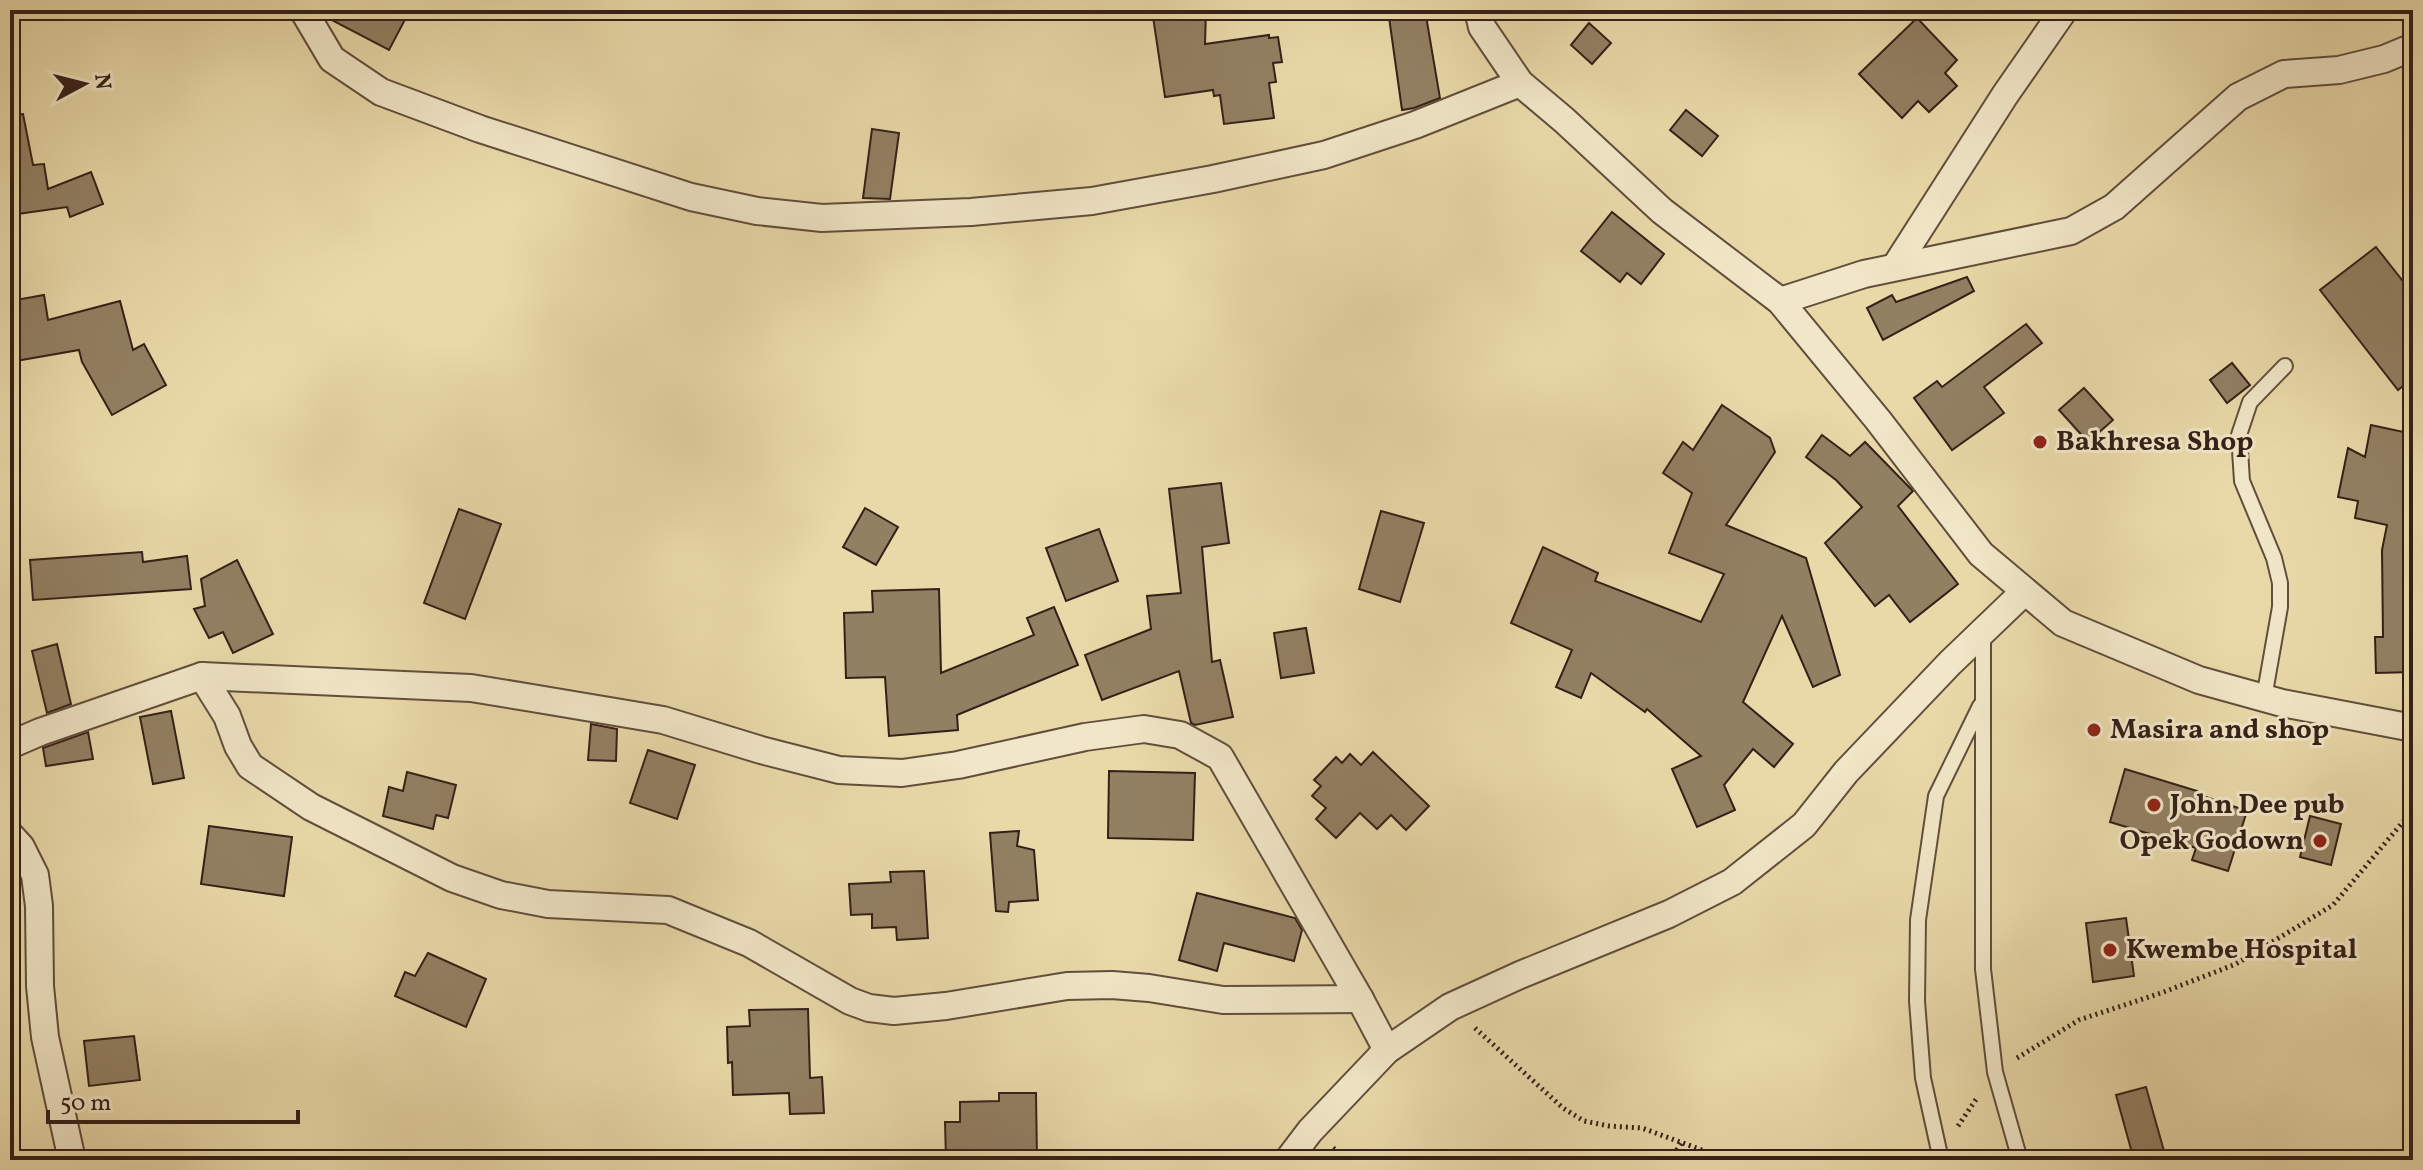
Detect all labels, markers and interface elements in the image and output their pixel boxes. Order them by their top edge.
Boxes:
north arrow [44,44,124,124]
text: N [85,72,118,92]
place label: Bakhresa Shop [2056,423,2254,462]
marker: Bakhresa Shop [2031,433,2049,451]
place label: Masira and shop [2110,711,2329,750]
marker: Masira and shop [2085,721,2103,739]
place label: John Dee pub [2169,786,2345,825]
marker: John Dee pub [2145,796,2163,814]
place label: Opek Godown [2119,822,2304,861]
marker: Opek Godown [2311,832,2329,850]
place label: Kwembe Hospital [2126,931,2357,970]
marker: Kwembe Hospital [2101,941,2119,959]
scale bar [48,1074,298,1124]
text: 50 m [60,1087,112,1121]

